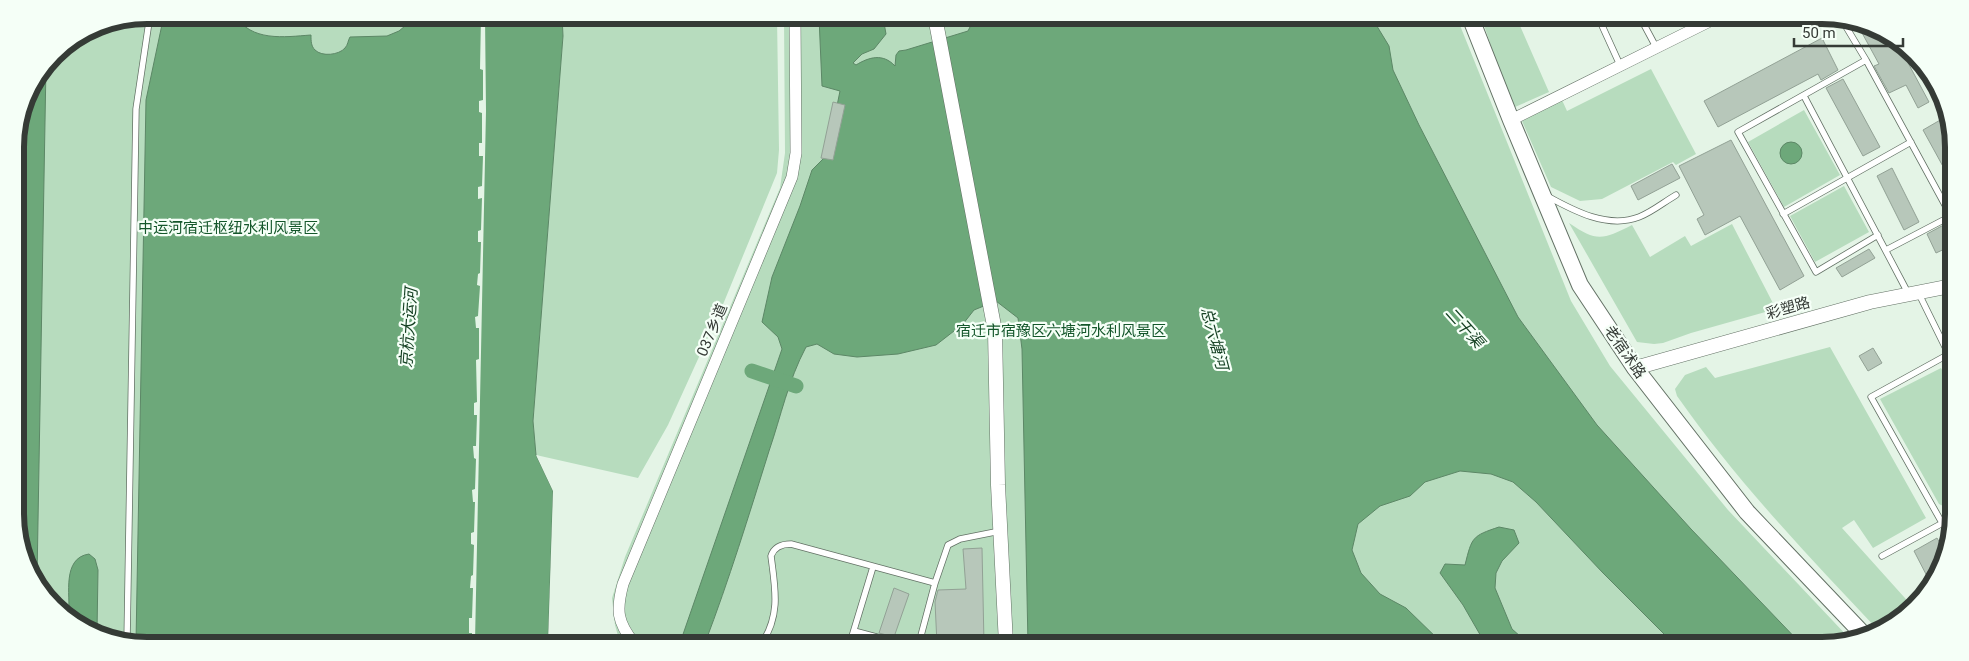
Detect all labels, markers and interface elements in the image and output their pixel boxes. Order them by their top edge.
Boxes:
scale bar [1794,15,1903,47]
text: 50 m [1802,24,1836,42]
park label: 中运河宿迁枢纽水利风景区 [138,219,318,237]
water label: 京杭大运河 [396,284,421,369]
street label: 彩塑路 [1764,293,1812,323]
street label: 037乡道 [693,301,731,359]
water label: 二干渠 [1442,303,1489,353]
water label: 总六塘河 [1197,305,1233,374]
park label: 宿迁市宿豫区六塘河水利风景区 [956,322,1166,340]
street label: 老宿沭路 [1600,322,1650,382]

